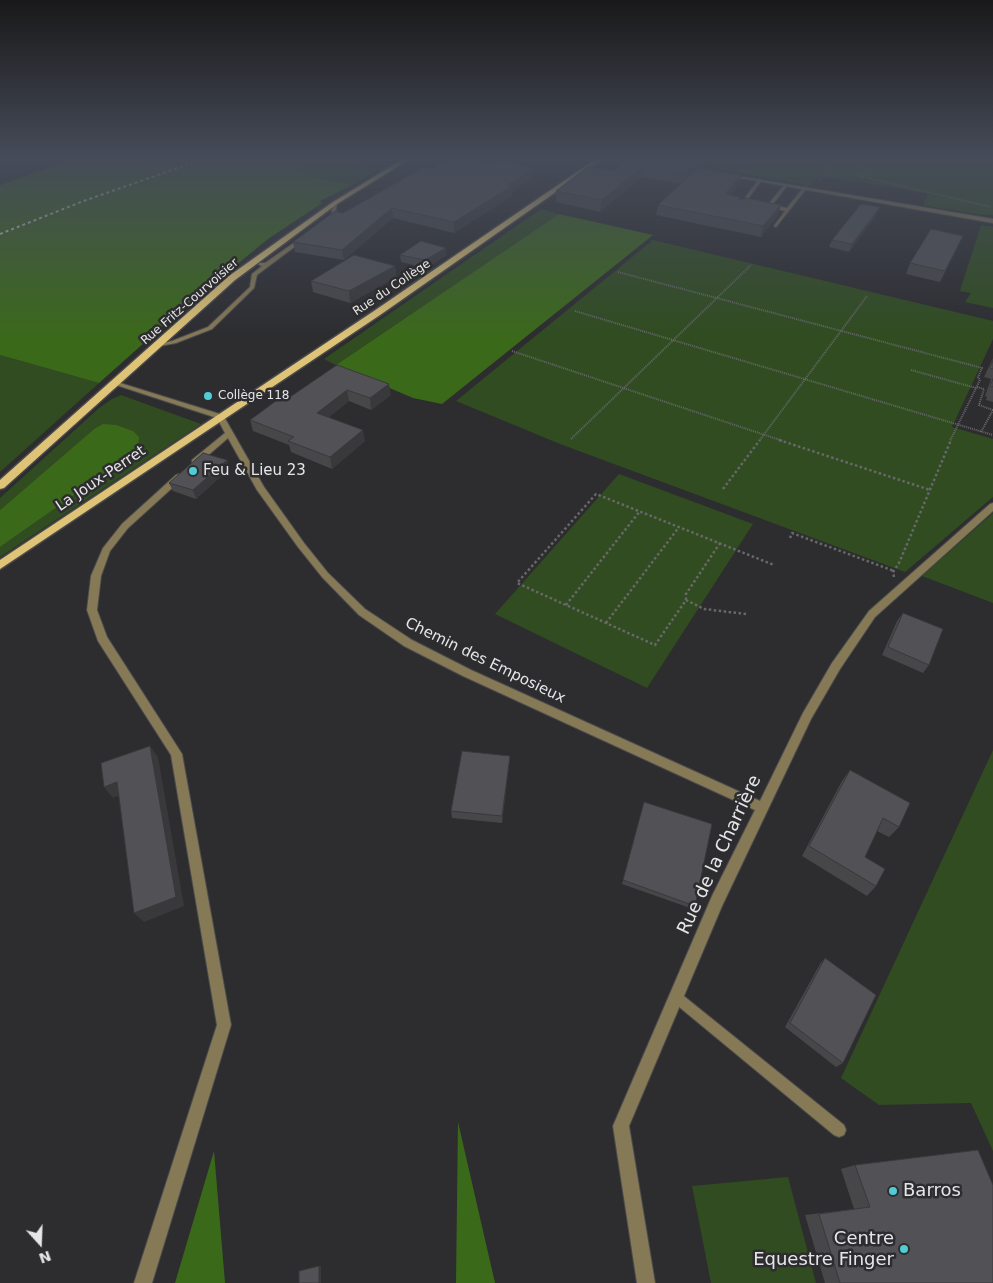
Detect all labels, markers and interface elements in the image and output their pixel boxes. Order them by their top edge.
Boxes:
street label: Rue Fritz-Courvoisier [138,256,242,348]
street label: Rue du Collège [350,257,434,319]
place label: Collège 118 [218,389,289,403]
marker: Collège 118 [202,390,214,402]
street label: La Joux-Perret [53,442,149,516]
place label: Feu & Lieu 23 [203,462,306,480]
marker: Feu & Lieu 23 [187,465,199,477]
street label: Chemin des Emposieux [402,614,568,708]
street label: Rue de la Charrière [674,772,766,938]
place label: Barros [903,1180,961,1202]
marker: Barros [887,1185,899,1197]
north arrow [15,1218,65,1268]
place label: Centre Equestre Finger [753,1228,894,1270]
marker: Centre Equestre Finger [898,1243,910,1255]
text: N [37,1248,53,1267]

